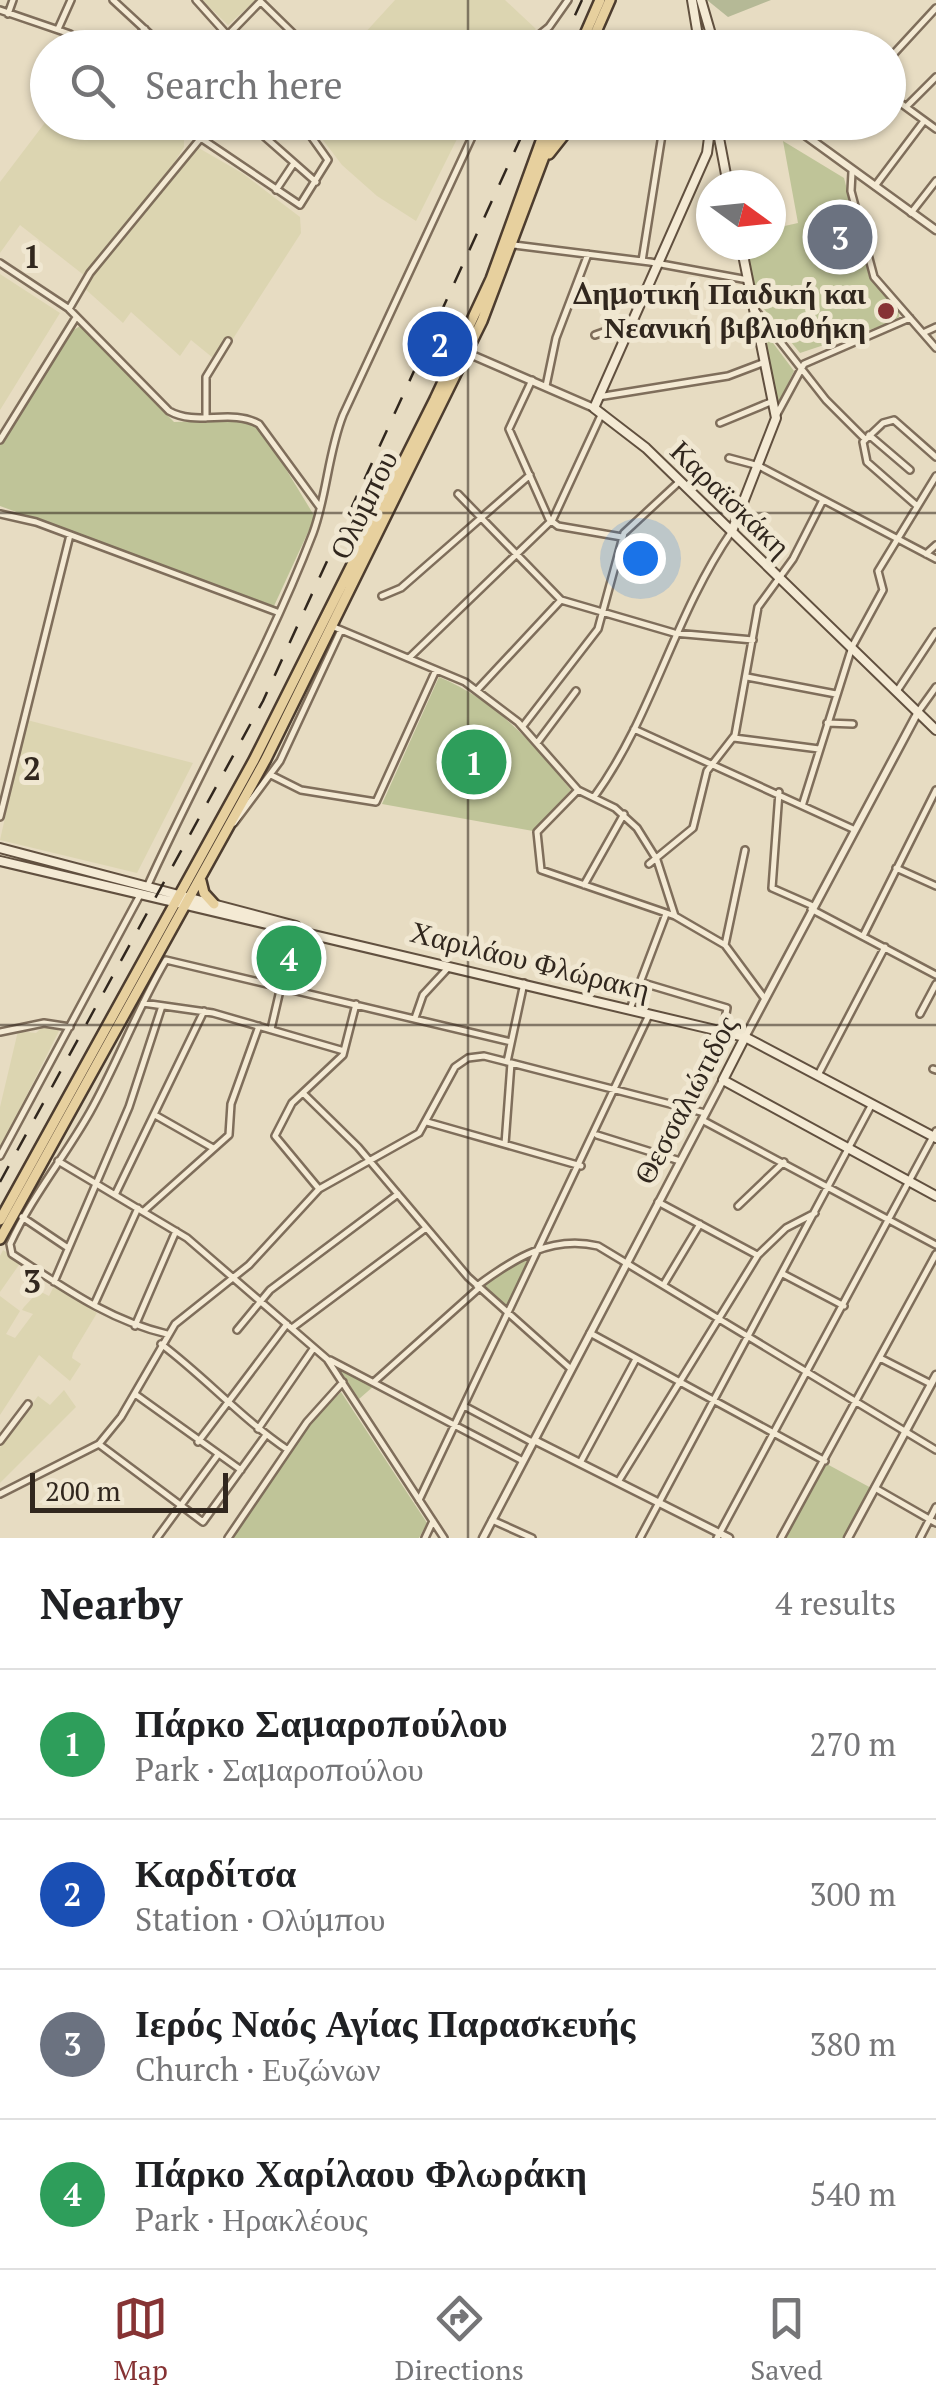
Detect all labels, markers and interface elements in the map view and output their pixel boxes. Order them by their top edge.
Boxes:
search box [30,30,906,140]
icon: search [65,58,120,113]
text: Search here [145,60,343,110]
north arrow [696,170,786,260]
pin: 3 [808,200,872,274]
text: 1 [23,235,41,277]
place label: Δημοτική Παιδική και Νεανική βιβλιοθήκη [573,273,867,347]
marker: Δημοτική Παιδική και Νεανική βιβλιοθήκη [875,300,897,322]
pin: 2 [408,306,472,382]
street label: Καραϊσκάκη [662,431,799,566]
street label: Ολύμπου [320,444,407,565]
your location [615,533,666,584]
pin: 1 [442,724,506,800]
text: 2 [23,747,41,789]
street label: Χαριλάου Φλώρακη [406,911,654,1009]
pin: 4 [256,920,322,996]
street label: Θεσσαλιώτιδος [624,1008,746,1191]
text: 3 [23,1260,41,1302]
scale bar [30,1468,228,1512]
text: 200 m [45,1472,121,1509]
text: Nearby [40,1575,182,1631]
text: 4 results [775,1582,896,1624]
text: Πάρκο Σαμαροπούλου [135,1698,507,1748]
text: 1 [63,1723,82,1765]
text: 270 m [809,1723,896,1765]
text: Park · Σαμαροπούλου [135,1748,424,1790]
text: Καρδίτσα [135,1848,296,1898]
text: 2 [63,1873,82,1915]
text: 300 m [809,1873,896,1915]
text: Station · Ολύμπου [135,1898,385,1940]
text: Ιερός Ναός Αγίας Παρασκευής [135,1998,635,2048]
text: 3 [63,2023,82,2065]
text: 380 m [809,2023,896,2065]
text: Church · Ευζώνων [135,2048,381,2090]
text: Πάρκο Χαρίλαου Φλωράκη [135,2148,587,2198]
text: 4 [63,2173,82,2215]
text: 540 m [809,2173,896,2215]
text: Park · Ηρακλέους [135,2198,368,2240]
tab: Map [113,2291,168,2388]
tab: Directions [395,2291,524,2388]
tab: Saved [750,2291,823,2388]

